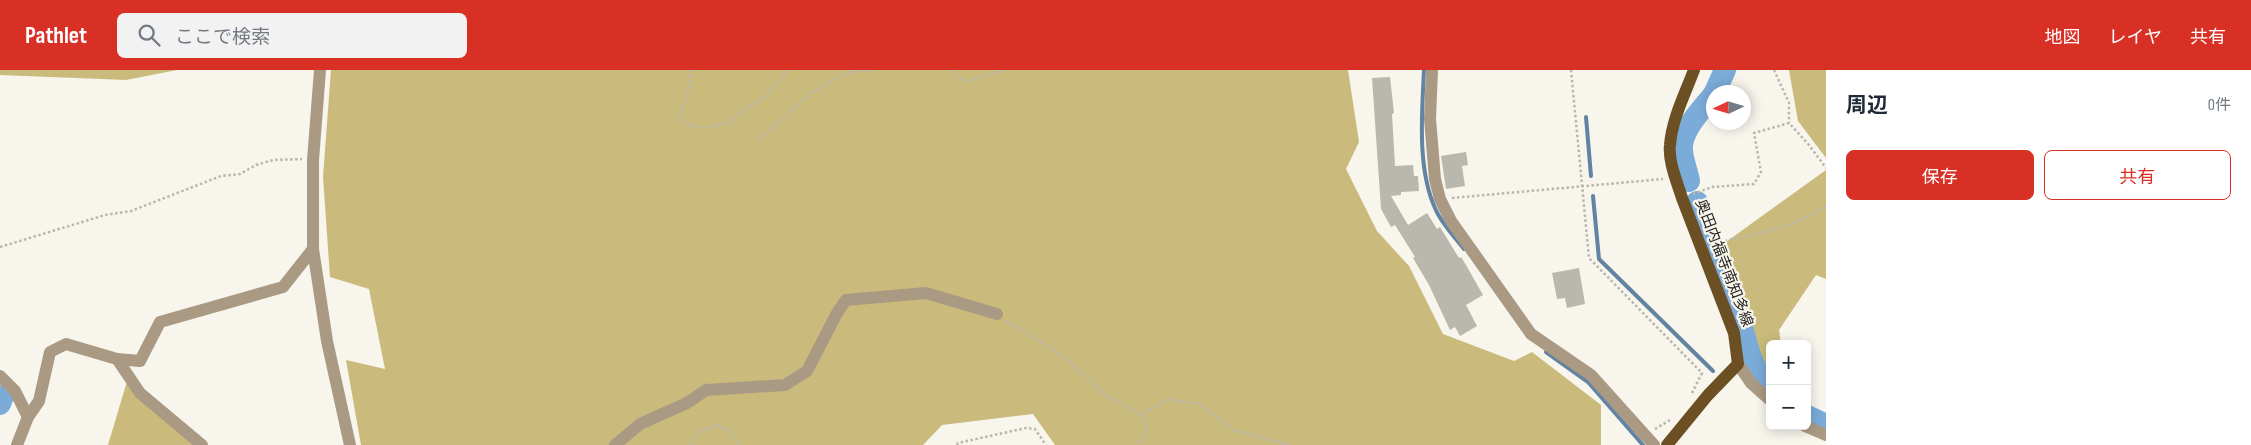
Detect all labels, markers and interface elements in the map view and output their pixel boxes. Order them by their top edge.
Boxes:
search box [117,13,467,58]
text: Pathlet [25,21,87,50]
icon: search [135,21,163,49]
text: ここで検索 [175,26,270,49]
text: 地図 [2045,27,2081,48]
text: レイヤ [2109,27,2162,48]
text: 共有 [2190,27,2226,48]
north arrow [1706,85,1751,130]
text: 周辺 [1846,93,1888,118]
text: 0件 [2208,96,2231,115]
button: 保存 [1846,150,2034,200]
button: 共有 [2044,150,2231,200]
street label: 奥田内福寺南知多線 [1691,197,1757,329]
map controls [1766,340,1811,430]
button: + [1766,340,1811,385]
button: − [1766,385,1811,430]

